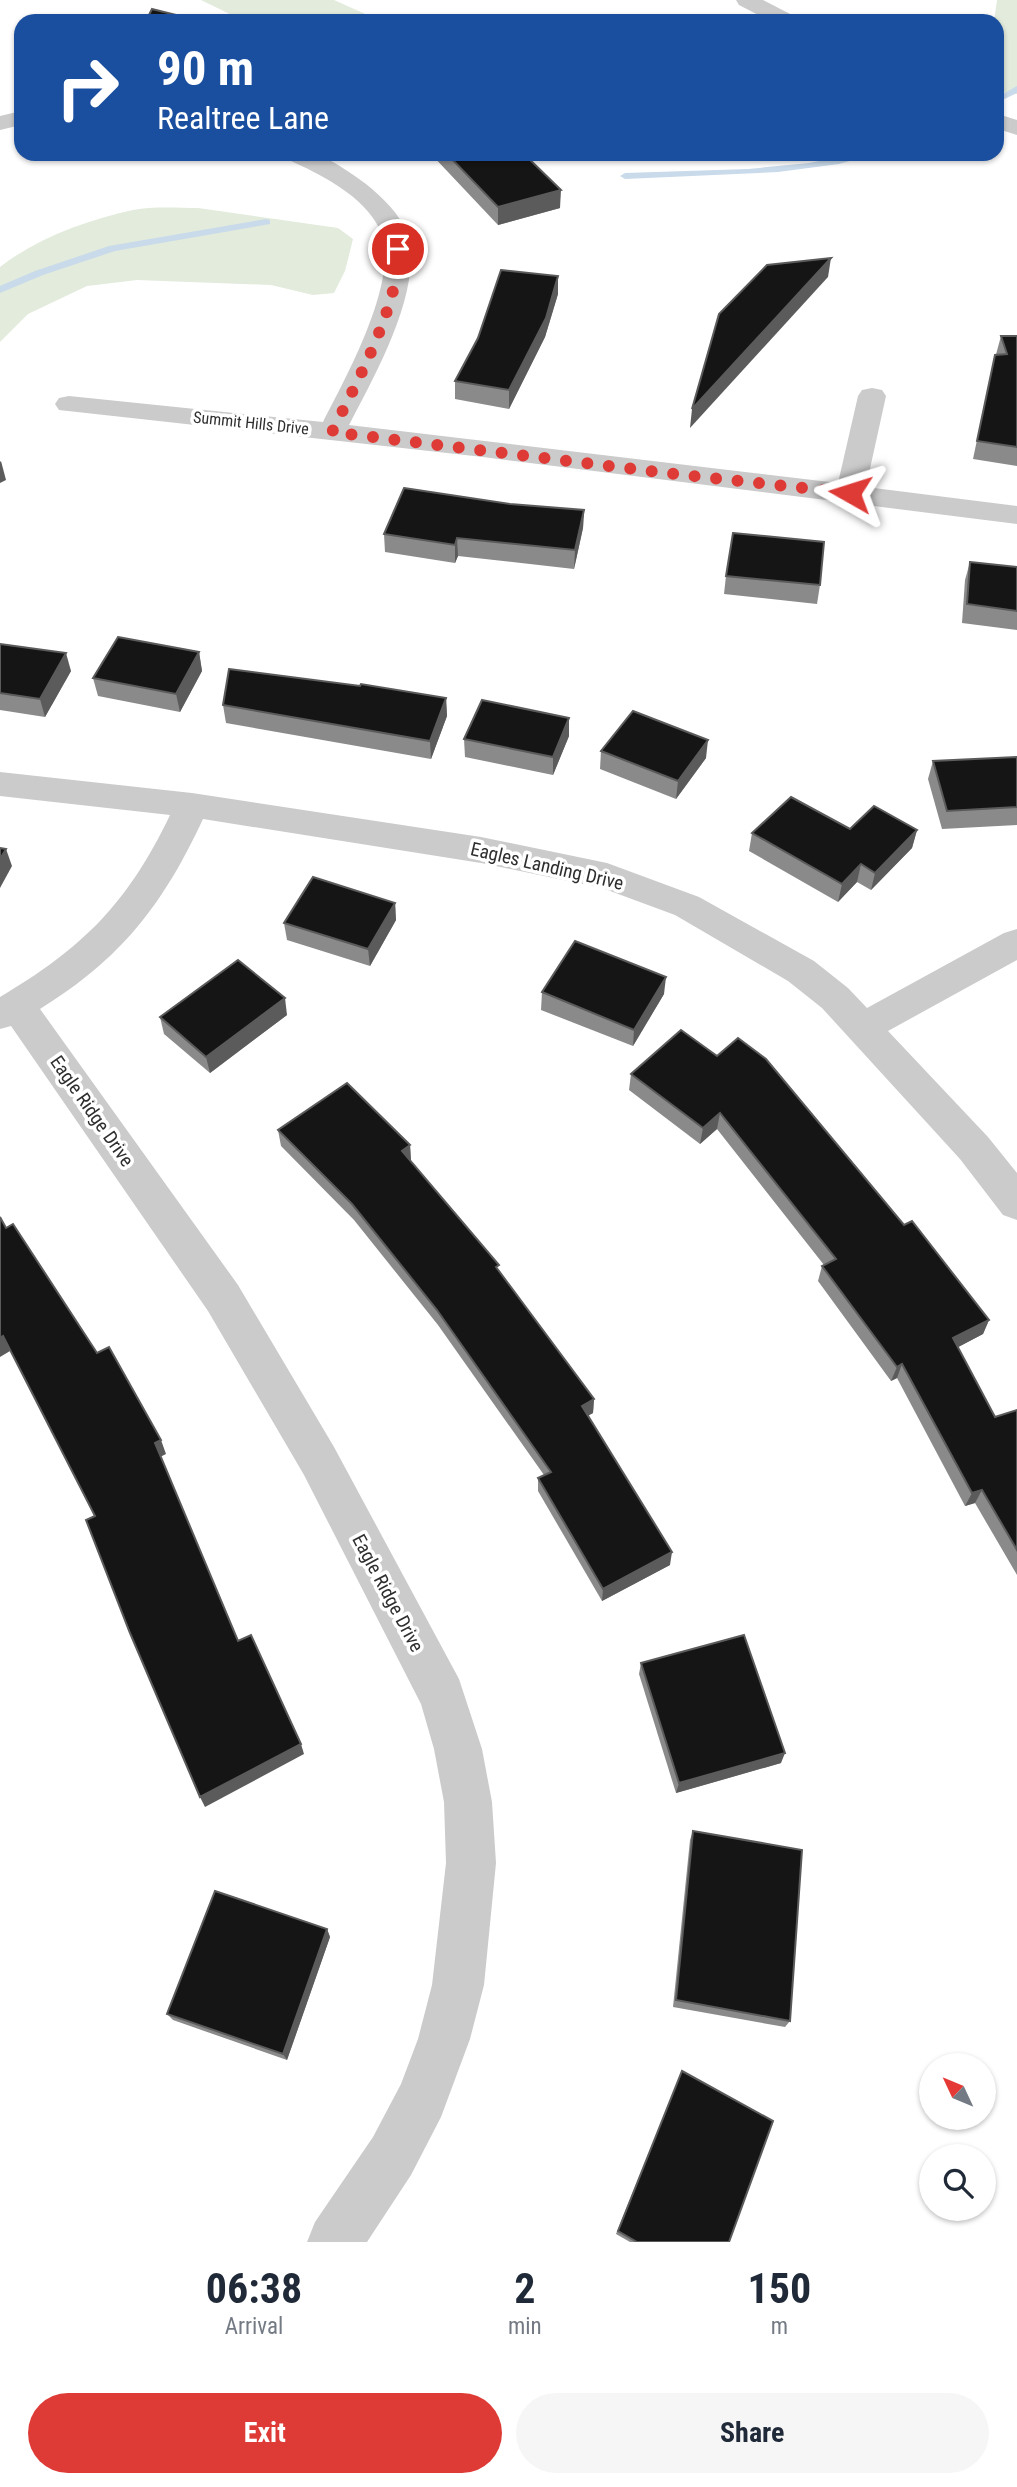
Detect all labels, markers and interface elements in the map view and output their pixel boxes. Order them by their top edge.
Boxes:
text: 90 m [157,40,254,97]
icon: right [42,42,133,133]
text: Realtree Lane [157,99,329,137]
pin [368,219,428,279]
icon: arrive [379,230,417,268]
street label: Summit Hills Drive [192,407,310,439]
position arrow [813,456,887,530]
street label: Eagles Landing Drive [468,837,626,895]
street label: Eagle Ridge Drive [45,1051,139,1171]
street label: Eagle Ridge Drive [347,1530,429,1656]
north arrow [919,2053,996,2130]
map controls [919,2053,996,2221]
button: search [919,2144,996,2221]
text: 06:38 [206,2264,302,2313]
text: 2 [514,2264,535,2313]
text: 150 [747,2264,811,2313]
text: Arrival [225,2313,283,2340]
text: min [508,2313,542,2340]
text: m [771,2313,788,2340]
button: Exit [28,2393,502,2473]
button: Share [516,2393,989,2473]

